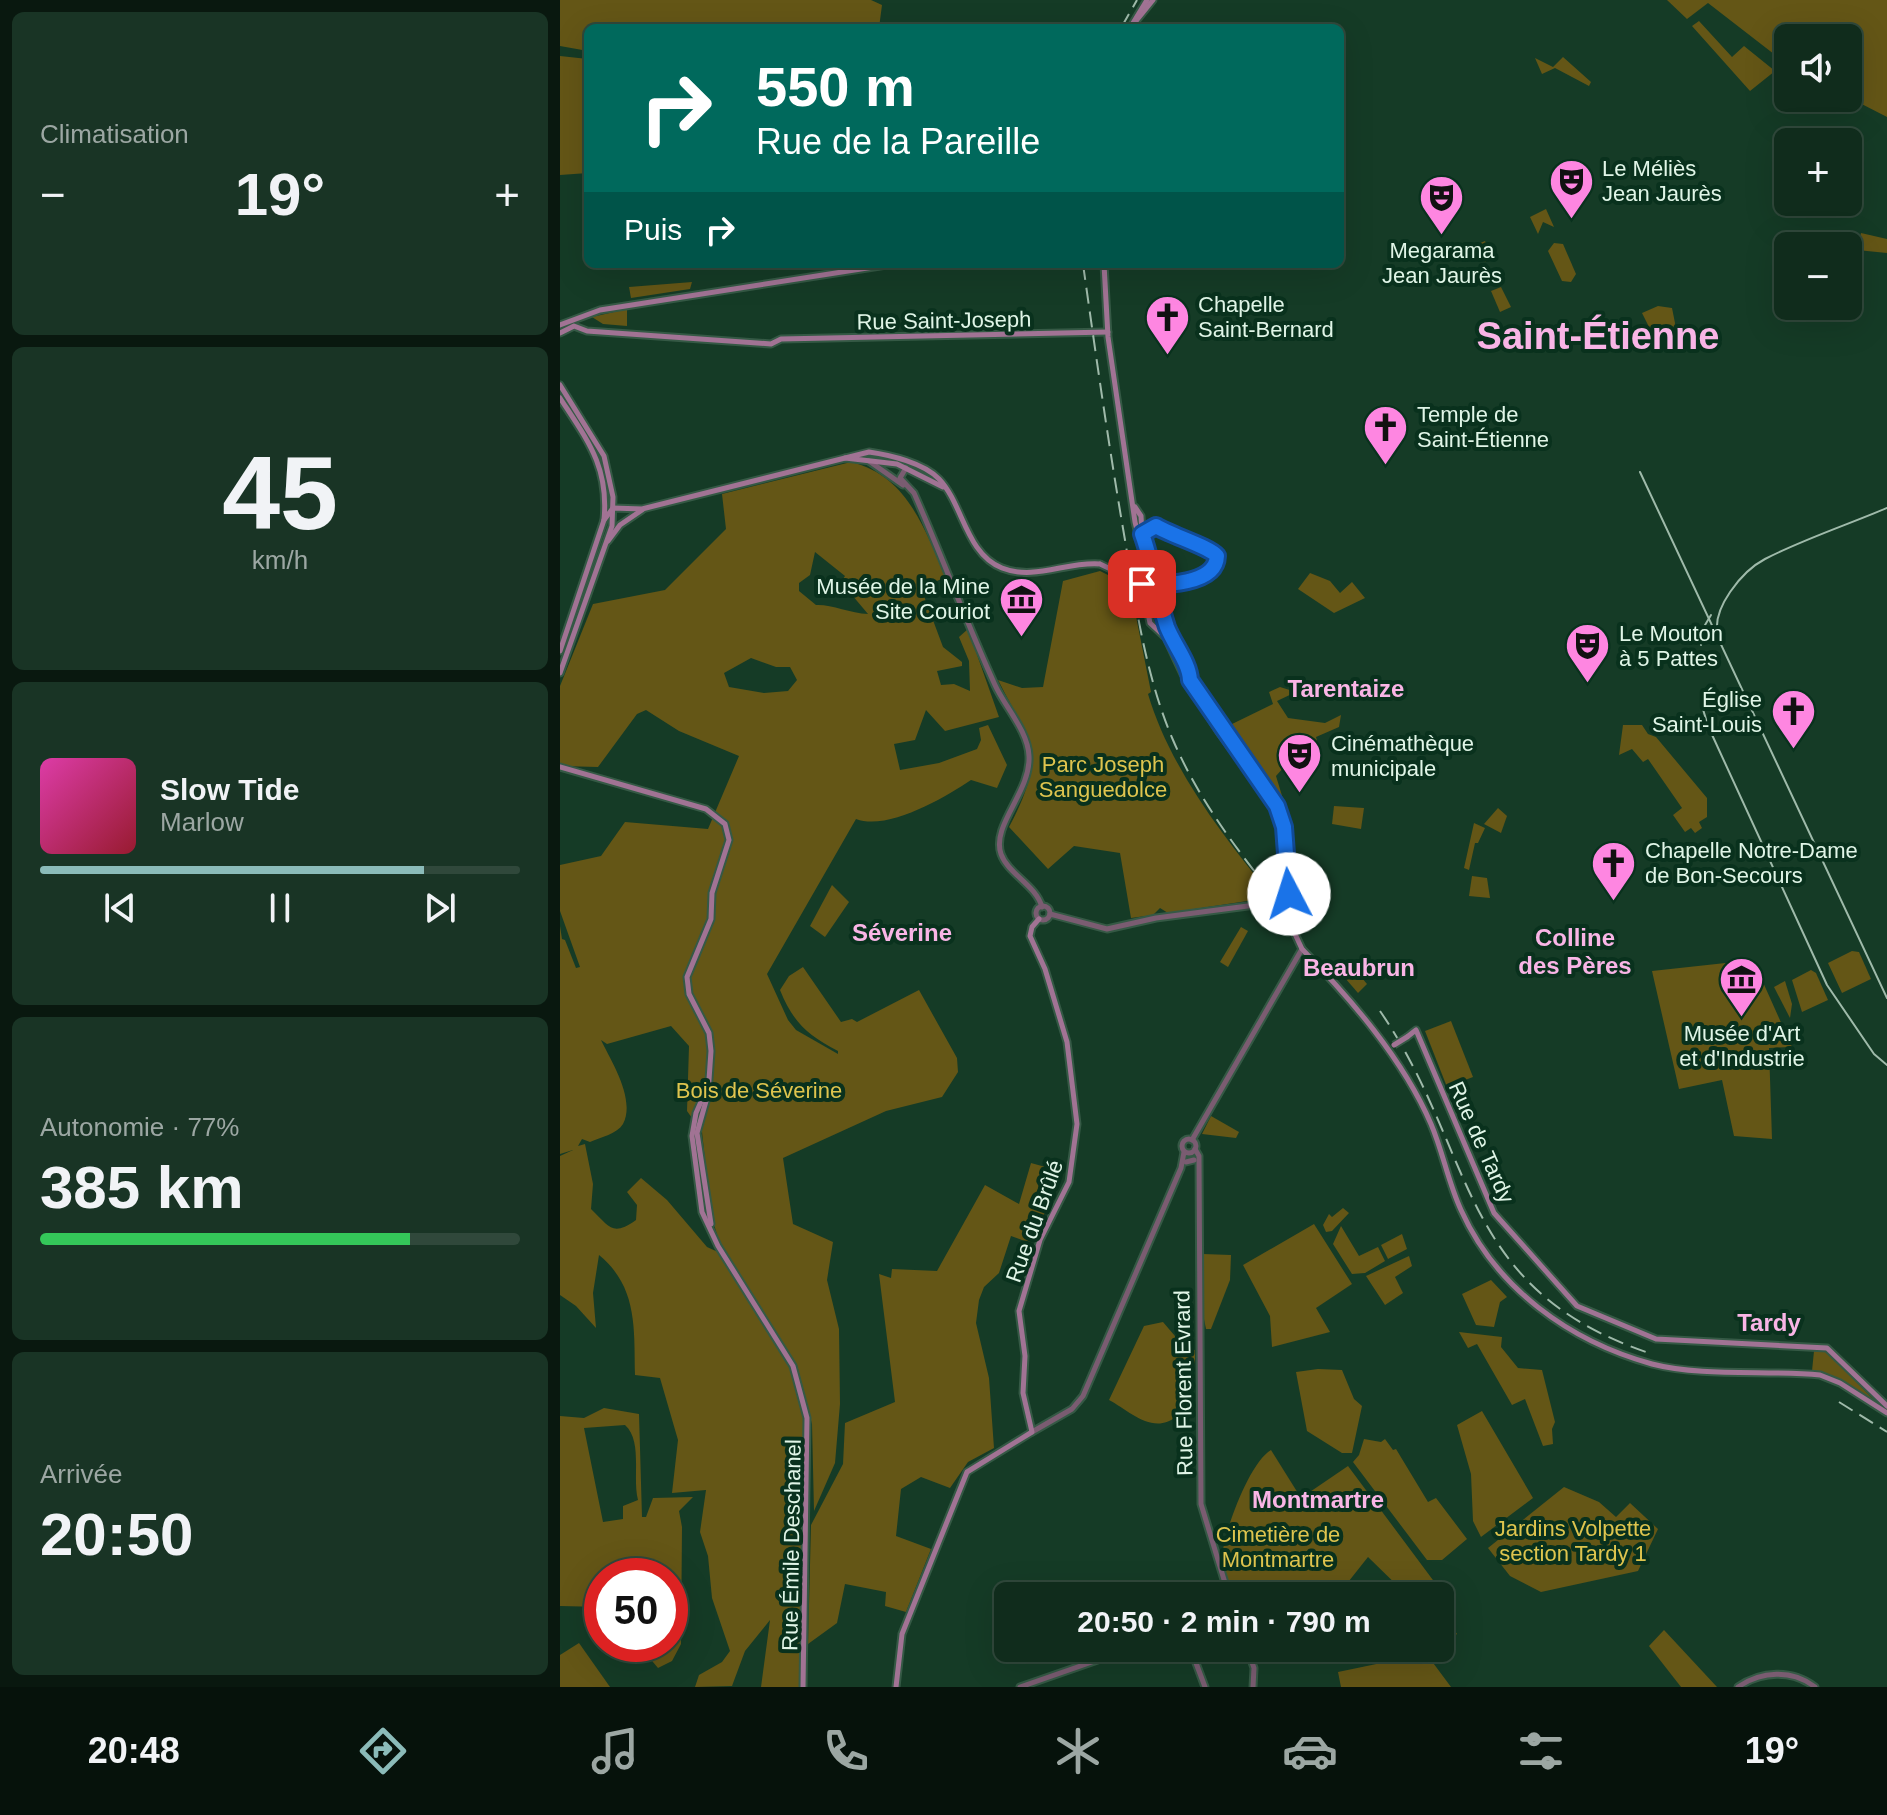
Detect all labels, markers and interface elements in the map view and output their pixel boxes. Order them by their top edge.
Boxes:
map controls [1774,24,1862,320]
button: sound [1774,24,1862,112]
text: 550 m [756,55,915,118]
icon: right [624,56,728,160]
text: Climatisation [40,119,189,149]
text: Rue de la Pareille [756,121,1040,162]
button: + [1774,128,1862,216]
place label: Le Méliès Jean Jaurès [1602,156,1722,206]
theatre icon: Le Méliès Jean Jaurès [1547,157,1595,220]
text: 19° [235,161,325,228]
text: − [40,170,66,219]
text: + [494,170,520,219]
theatre icon: Megarama Jean Jaurès [1418,173,1466,236]
icon: right [698,208,742,252]
text: Puis [624,213,682,246]
button: − [1774,232,1862,320]
place label: Megarama Jean Jaurès [1382,238,1502,288]
place label: Chapelle Saint-Bernard [1198,292,1334,342]
church icon: Chapelle Saint-Bernard [1143,293,1191,356]
street label: Rue Saint-Joseph [856,306,1032,335]
district label: Saint-Étienne [1477,314,1719,357]
place label: Temple de Saint-Étienne [1417,402,1549,452]
church icon: Temple de Saint-Étienne [1362,403,1410,466]
text: 45 [222,435,338,551]
text: km/h [252,545,308,575]
pin [1108,550,1176,618]
icon: arrive [1120,562,1164,606]
place label: Musée de la Mine Site Couriot [816,574,990,624]
museum icon: Musée de la Mine Site Couriot [997,575,1045,638]
place label: Le Mouton à 5 Pattes [1619,621,1723,671]
theatre icon: Le Mouton à 5 Pattes [1564,622,1612,685]
district label: Tarentaize [1288,675,1404,702]
place label: Église Saint-Louis [1652,687,1762,737]
church icon: Église Saint-Louis [1769,688,1817,751]
place label: Cinémathèque municipale [1331,731,1474,781]
theatre icon: Cinémathèque municipale [1276,732,1324,795]
park label: Parc Joseph Sanguedolce [1039,752,1167,802]
text: Slow Tide [160,773,299,806]
text: Marlow [160,807,244,837]
place label: Chapelle Notre-Dame de Bon-Secours [1645,838,1858,888]
church icon: Chapelle Notre-Dame de Bon-Secours [1590,839,1638,902]
position arrow [1247,852,1331,936]
icon: previous [98,886,142,930]
icon: pause [258,886,302,930]
icon: next [418,886,462,930]
district label: Séverine [852,919,952,946]
district label: Colline des Pères [1518,924,1632,979]
district label: Beaubrun [1303,954,1415,981]
museum icon: Musée d'Art et d'Industrie [1718,956,1766,1019]
place label: Musée d'Art et d'Industrie [1679,1021,1805,1071]
park label: Bois de Séverine [676,1078,842,1103]
street label: Rue de Tardy [1444,1078,1519,1207]
text: Autonomie · 77% [40,1112,239,1142]
text: 385 km [40,1154,244,1221]
street label: Rue du Brûlé [1001,1157,1068,1286]
street label: Rue Florent Evrard [1169,1290,1198,1476]
district label: Tardy [1737,1309,1801,1336]
street label: Rue Émile Deschanel [777,1439,806,1651]
text: Arrivée [40,1459,122,1489]
district label: Montmartre [1252,1486,1384,1513]
text: 20:50 [40,1501,193,1568]
park label: Jardins Volpette section Tardy 1 [1495,1516,1651,1566]
park label: Cimetière de Montmartre [1216,1522,1340,1572]
speed limit sign: 50 [584,1558,688,1662]
text: 20:50 · 2 min · 790 m [1077,1605,1371,1638]
icon: directions [355,1723,411,1779]
icon: music [587,1723,643,1779]
icon: phone [818,1723,874,1779]
icon: climate [1050,1723,1106,1779]
icon: car [1282,1723,1338,1779]
icon: filters [1513,1723,1569,1779]
text: 20:48 [88,1730,180,1771]
text: 19° [1745,1730,1799,1771]

